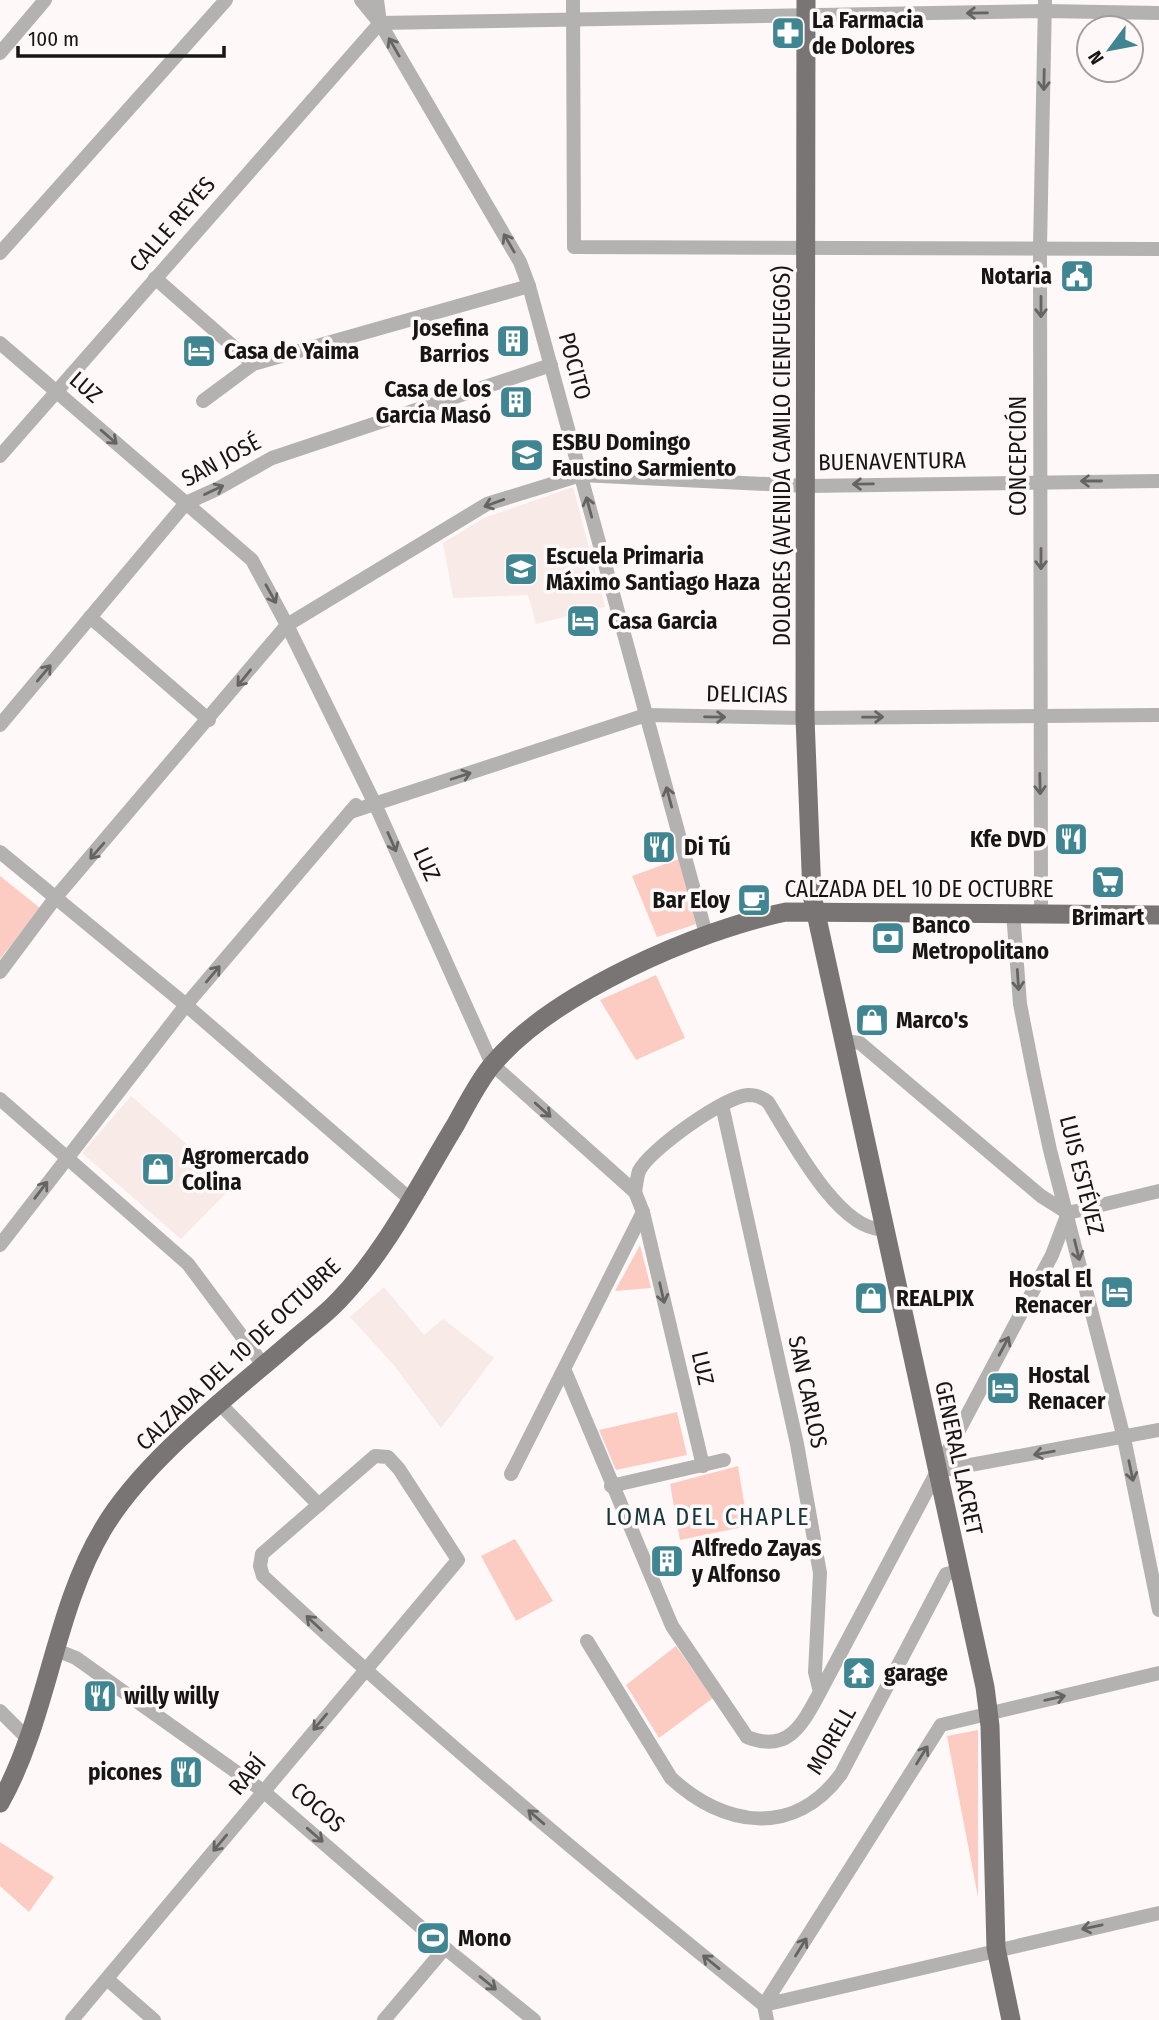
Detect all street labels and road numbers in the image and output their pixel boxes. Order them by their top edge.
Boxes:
street label: CALLE REYES [123,171,221,277]
street label: DOLORES (AVENIDA CAMILO CIENFUEGOS) [768,266,796,646]
street label: POCITO [553,329,597,403]
street label: LUZ [64,365,108,409]
street label: CONCEPCIÓN [1004,396,1032,516]
street label: SAN JOSÉ [176,427,265,492]
street label: BUENAVENTURA [818,446,966,476]
street label: DELICIAS [706,679,788,709]
street label: LUZ [407,843,447,885]
street label: CALZADA DEL 10 DE OCTUBRE [784,875,1054,903]
street label: LUIS ESTÉVEZ [1054,1112,1111,1238]
street label: CALZADA DEL 10 DE OCTUBRE [130,1252,346,1456]
street label: SAN CARLOS [782,1333,834,1451]
street label: LUZ [686,1348,720,1388]
street label: GENERAL LACRET [929,1378,989,1538]
street label: MORELL [800,1701,862,1779]
street label: RABÍ [222,1749,272,1801]
street label: COCOS [285,1776,351,1838]

